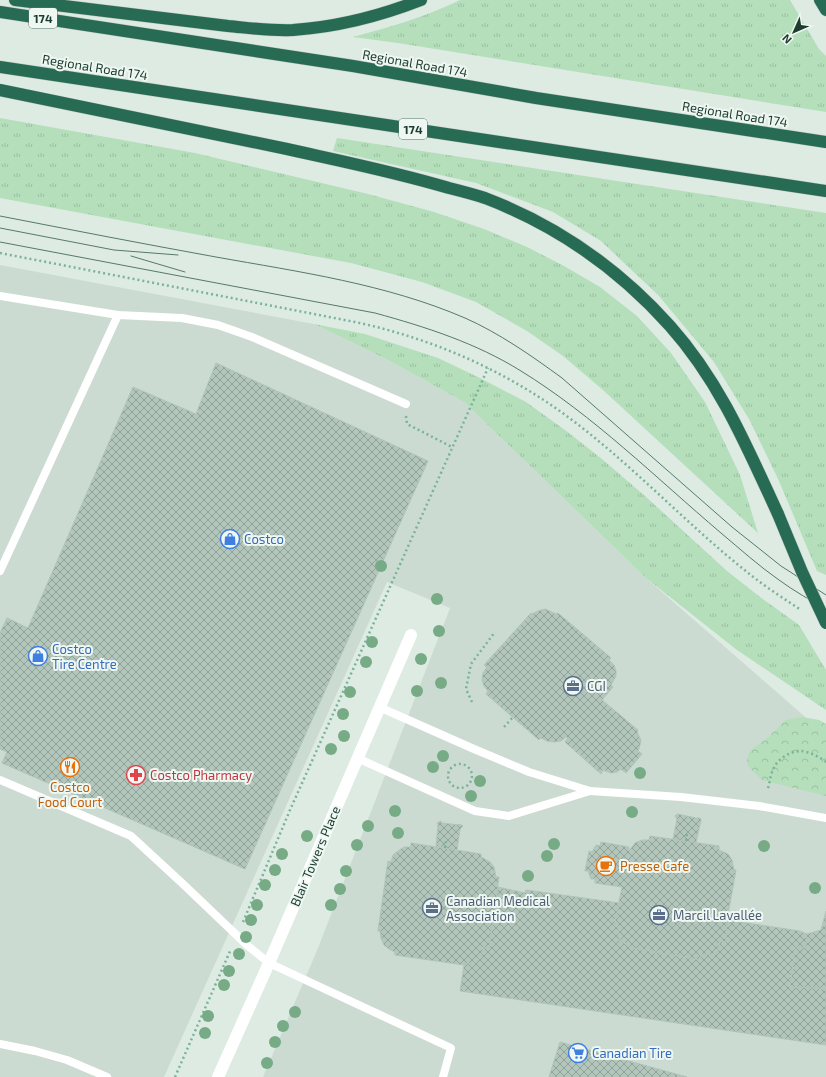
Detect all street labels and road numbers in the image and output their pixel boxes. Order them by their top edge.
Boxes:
road number: 174 [29,8,57,28]
street label: Regional Road 174 [361,46,469,80]
street label: Regional Road 174 [41,51,149,83]
street label: Regional Road 174 [681,98,789,130]
road number: 174 [399,119,427,139]
street label: Blair Towers Place [287,803,343,909]

